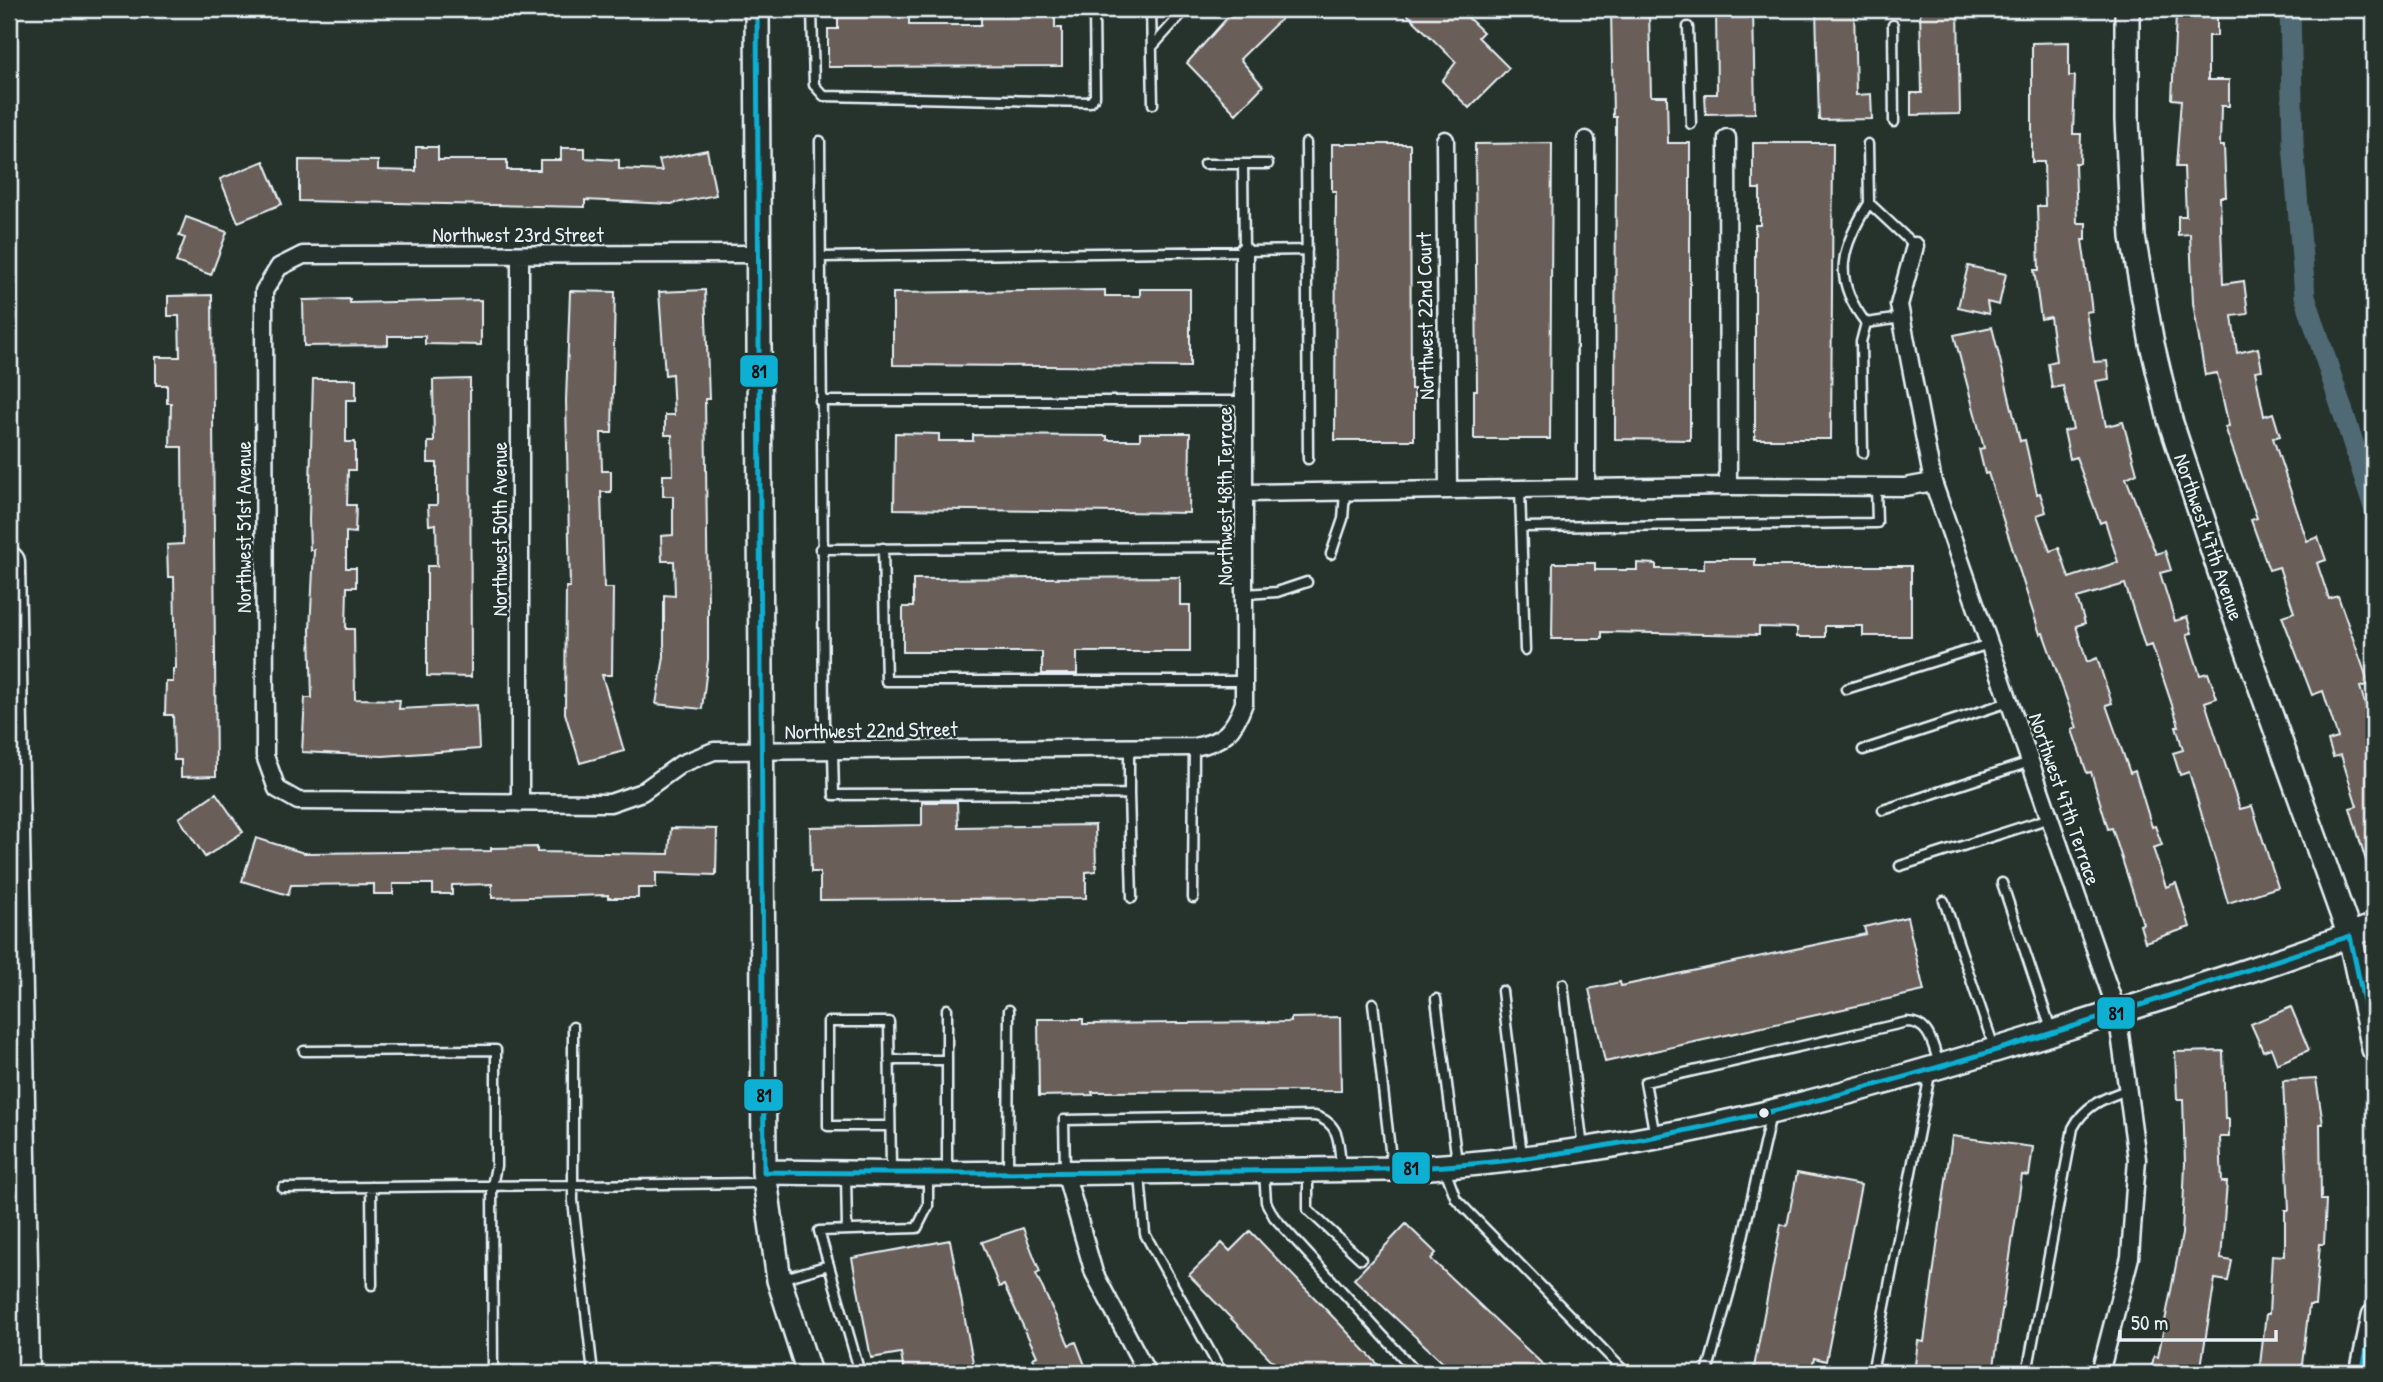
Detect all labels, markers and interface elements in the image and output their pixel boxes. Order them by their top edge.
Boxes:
street label: Northwest 23rd Street [432,220,604,249]
street label: Northwest 22nd Court [1409,231,1441,400]
line badge: 81 [739,354,779,388]
text: 81 [751,358,767,384]
street label: Northwest 48th Terrace [1210,407,1239,585]
street label: Northwest 51st Avenue [229,441,258,613]
street label: Northwest 50th Avenue [485,442,514,616]
street label: Northwest 47th Avenue [2167,450,2251,624]
street label: Northwest 47th Terrace [2022,709,2108,889]
street label: Northwest 22nd Street [784,714,959,746]
line badge: 81 [2096,996,2136,1030]
text: 81 [2108,1000,2124,1026]
line badge: 81 [743,1078,784,1112]
text: 81 [756,1082,772,1108]
unlabelled marker [1757,1106,1771,1120]
line badge: 81 [1391,1151,1431,1185]
text: 81 [1403,1155,1419,1181]
scale bar [2120,1298,2276,1342]
text: 50 m [2131,1308,2168,1337]

